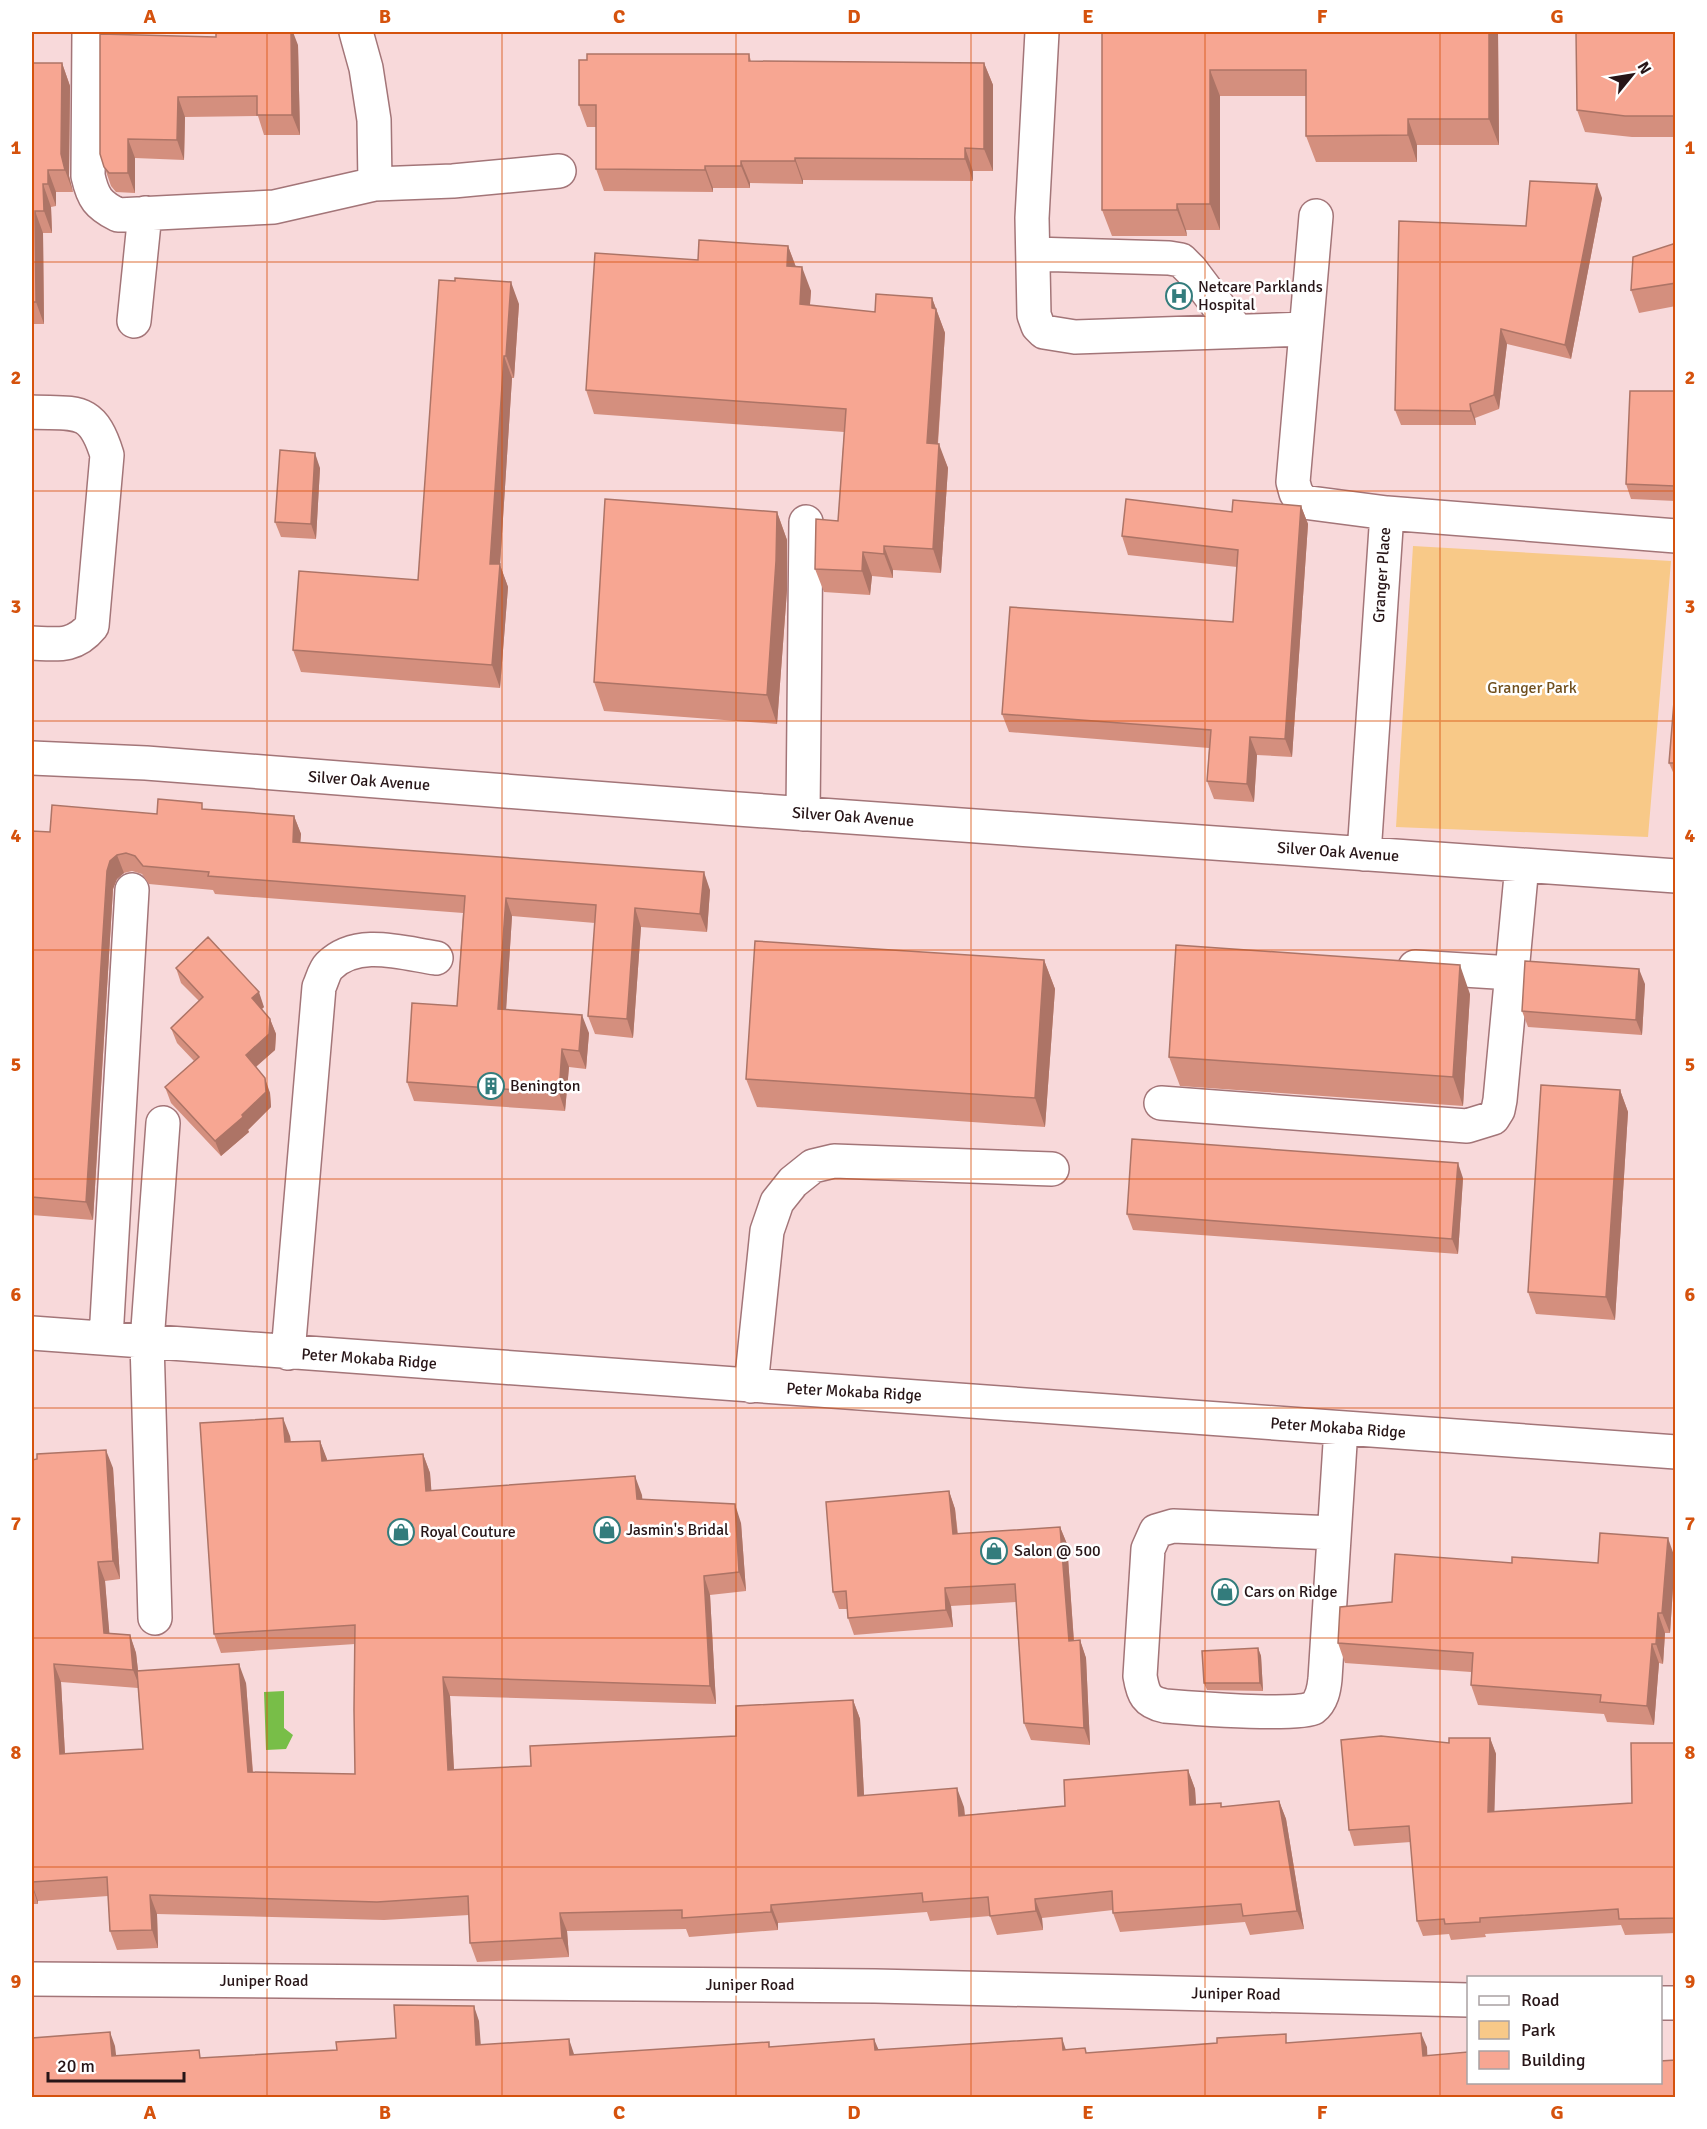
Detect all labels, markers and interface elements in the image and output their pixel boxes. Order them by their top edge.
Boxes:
text: A [144,4,157,29]
text: B [379,4,391,29]
text: C [613,4,625,29]
text: D [847,4,861,29]
text: E [1082,4,1094,29]
text: F [1317,4,1328,29]
text: G [1550,4,1564,29]
north arrow [1602,45,1662,105]
text: N [1633,58,1656,78]
text: 1 [11,135,22,160]
text: 1 [1685,135,1696,160]
place label: Netcare Parklands Hospital [1198,277,1323,315]
hospital icon: Netcare Parklands Hospital [1164,281,1194,311]
text: 2 [11,365,21,390]
text: 2 [1685,365,1695,390]
street label: Granger Place [1369,526,1395,624]
text: 3 [11,594,21,619]
text: 3 [1685,594,1695,619]
park label: Granger Park [1487,678,1577,698]
street label: Silver Oak Avenue [307,767,431,795]
street label: Silver Oak Avenue [791,803,915,831]
text: 4 [11,823,22,848]
text: 4 [1685,823,1696,848]
street label: Silver Oak Avenue [1276,838,1400,866]
text: 5 [11,1052,21,1077]
text: 5 [1685,1052,1695,1077]
building icon: Benington [476,1071,506,1101]
place label: Benington [510,1076,580,1096]
text: 6 [11,1282,22,1307]
text: 6 [1685,1282,1696,1307]
street label: Peter Mokaba Ridge [301,1344,437,1374]
street label: Peter Mokaba Ridge [786,1378,922,1406]
street label: Peter Mokaba Ridge [1270,1413,1406,1443]
text: 7 [11,1511,22,1536]
text: 7 [1685,1511,1696,1536]
shop icon: Jasmin's Bridal [592,1515,622,1545]
shop icon: Royal Couture [386,1517,416,1547]
place label: Jasmin's Bridal [626,1520,729,1540]
place label: Royal Couture [420,1522,516,1542]
shop icon: Salon @ 500 [979,1536,1009,1566]
place label: Salon @ 500 [1014,1541,1101,1561]
shop icon: Cars on Ridge [1210,1577,1240,1607]
place label: Cars on Ridge [1244,1582,1338,1602]
text: 8 [11,1740,22,1765]
text: 8 [1685,1740,1696,1765]
text: 9 [11,1969,22,1994]
text: 9 [1685,1969,1696,1994]
street label: Juniper Road [219,1971,309,1991]
street label: Juniper Road [705,1975,795,1995]
legend [1467,1976,1662,2084]
street label: Juniper Road [1191,1983,1281,2005]
text: Road [1521,1989,1560,2011]
text: Park [1521,2019,1556,2041]
scale bar [48,2045,184,2083]
text: Building [1521,2049,1585,2071]
text: 20 m [57,2055,95,2077]
text: A [144,2100,157,2125]
text: B [379,2100,391,2125]
text: C [613,2100,625,2125]
text: D [847,2100,861,2125]
text: E [1082,2100,1094,2125]
text: F [1317,2100,1328,2125]
text: G [1550,2100,1564,2125]

